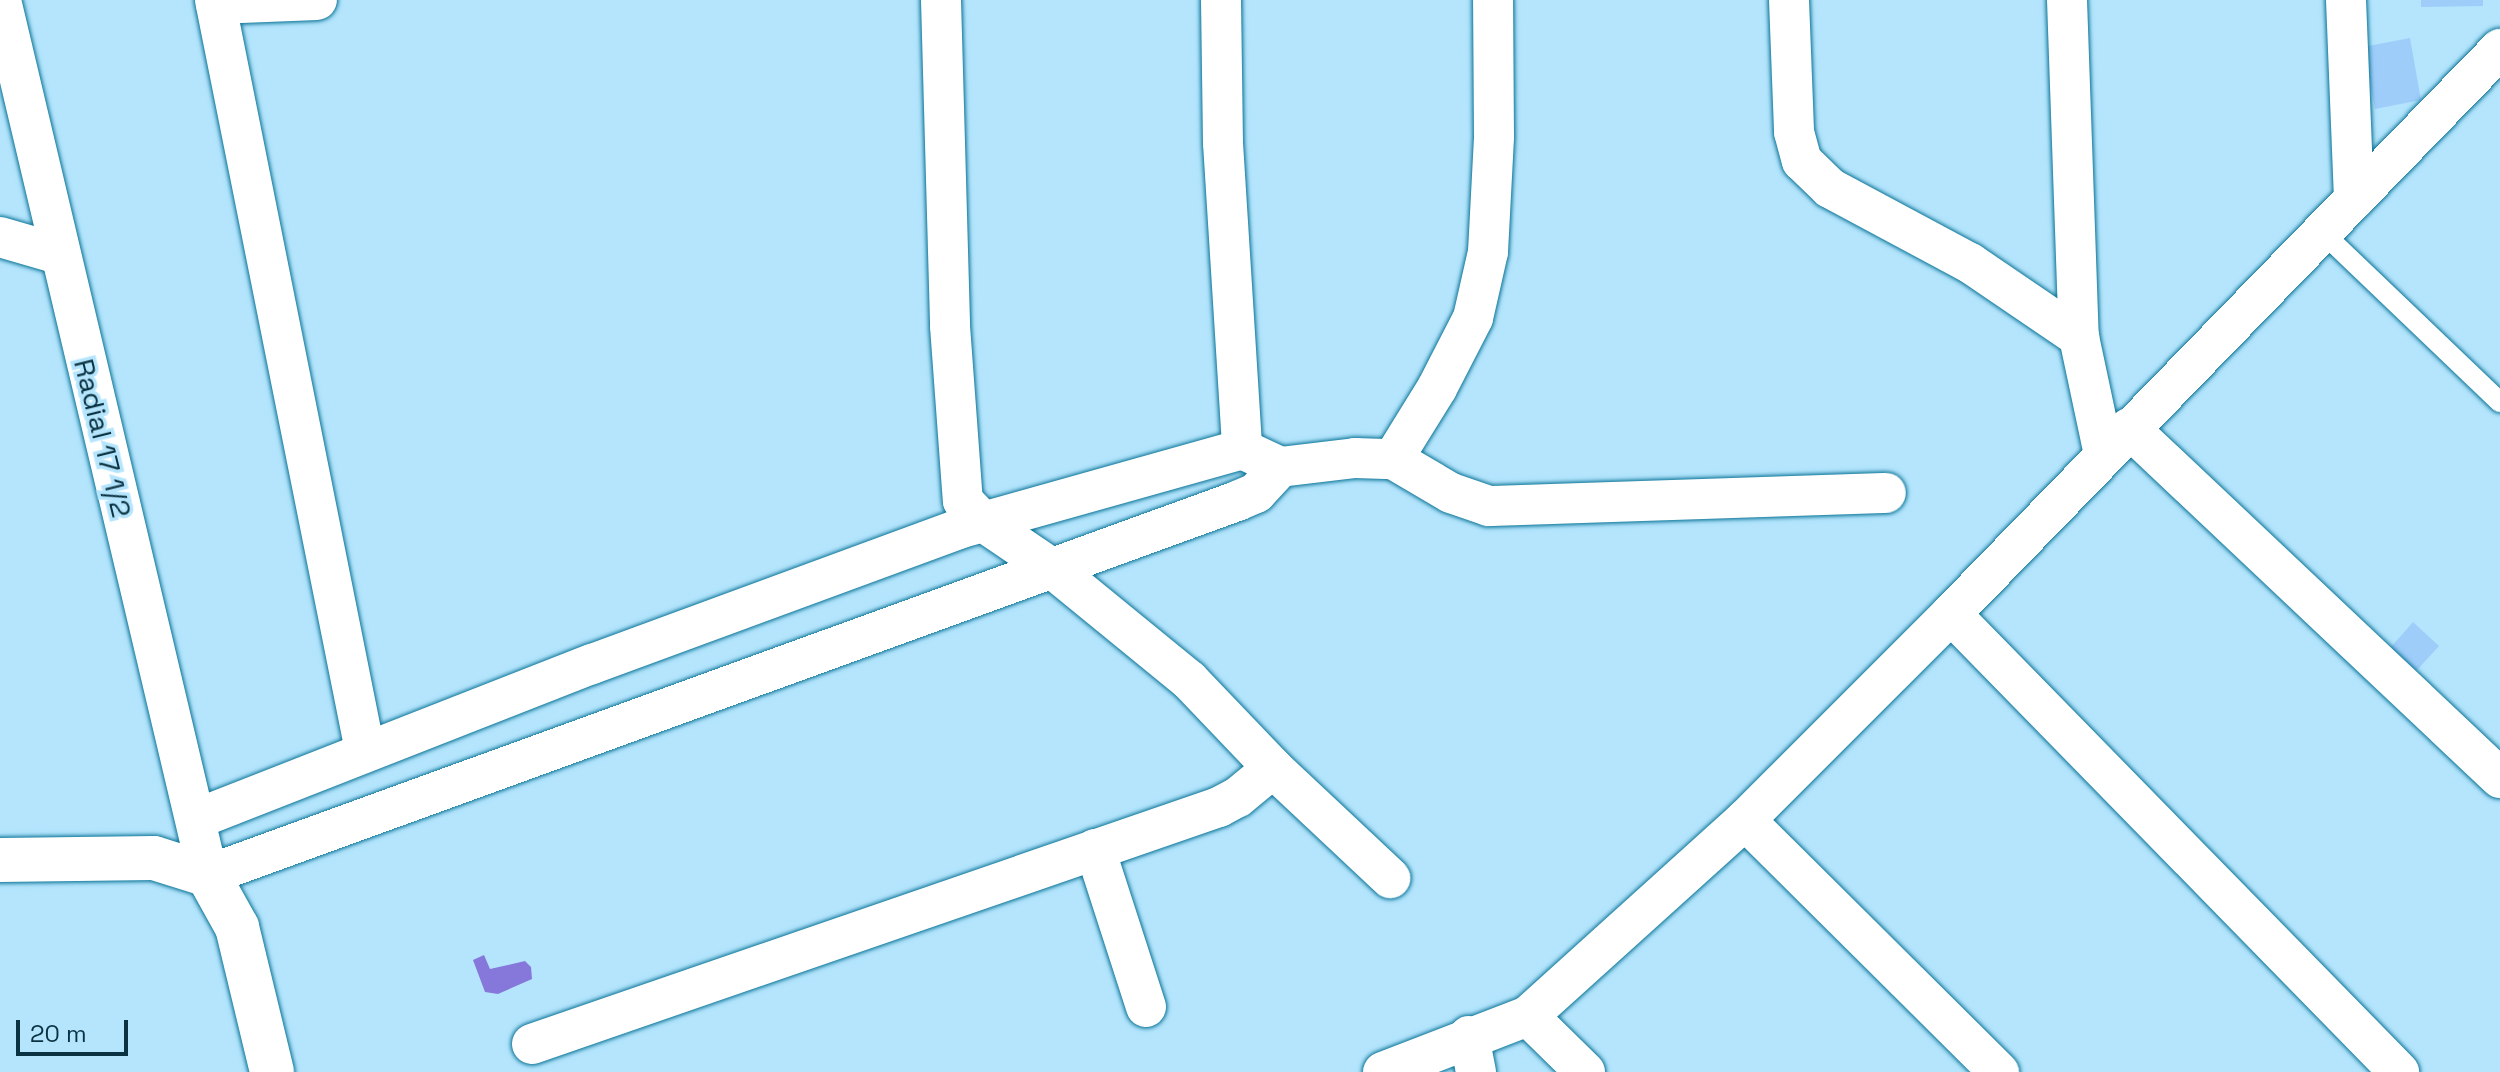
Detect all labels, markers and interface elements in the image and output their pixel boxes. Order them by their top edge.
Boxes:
street label: Radial 17 1/2 [67,355,139,521]
scale bar [20,1004,132,1054]
text: 20 m [30,1018,87,1049]

